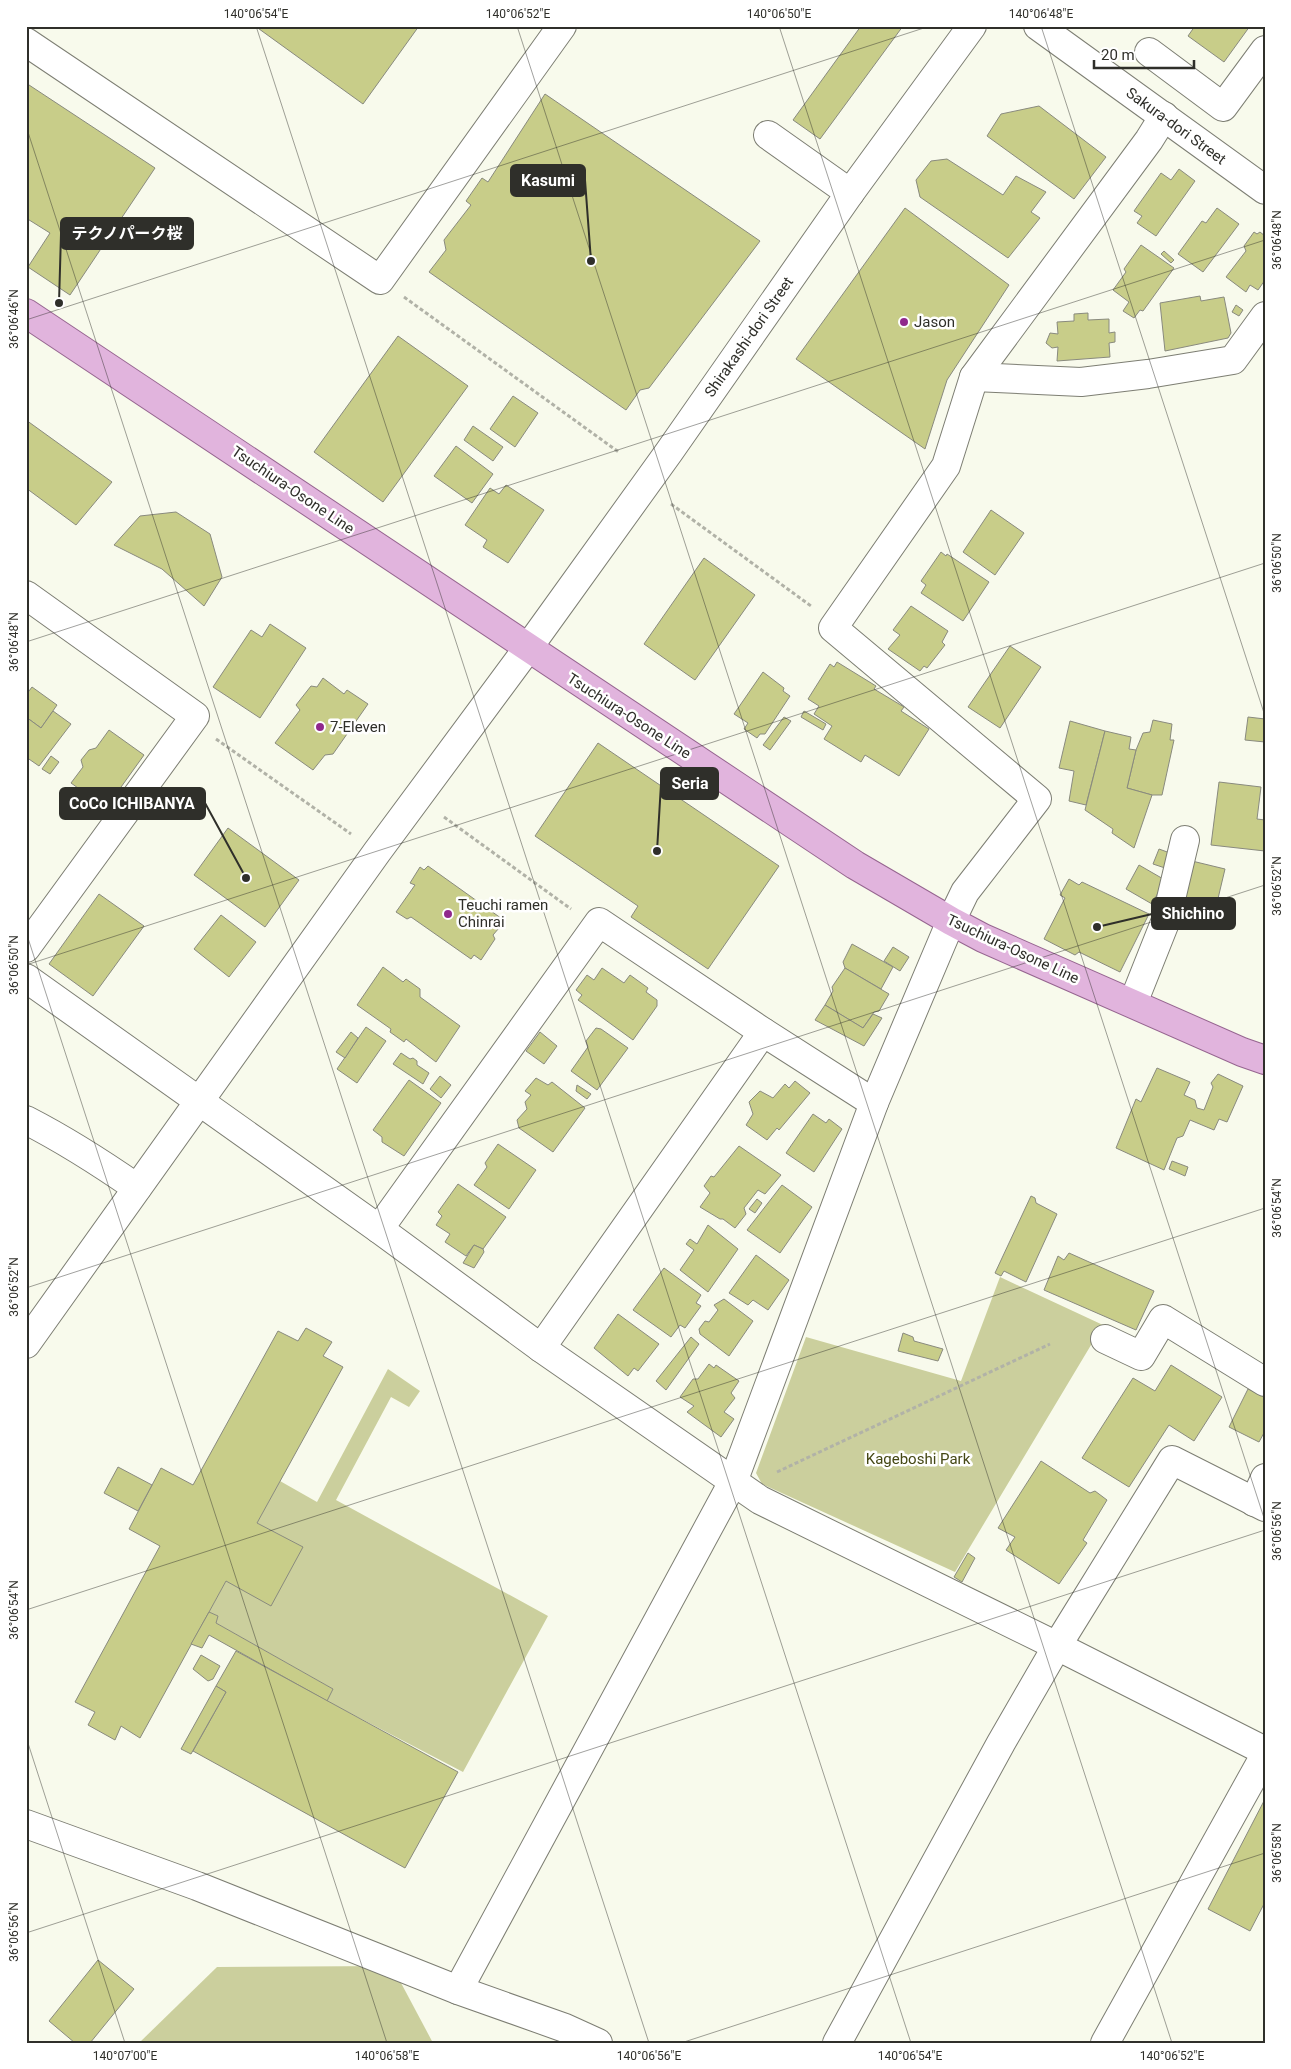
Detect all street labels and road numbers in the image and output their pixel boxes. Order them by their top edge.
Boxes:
street label: Sakura-dori Street [1123,84,1230,168]
street label: Shirakashi-dori Street [701,273,797,400]
street label: Tsuchiura-Osone Line [228,442,358,538]
street label: Tsuchiura-Osone Line [564,669,694,763]
street label: Tsuchiura-Osone Line [944,910,1082,988]

